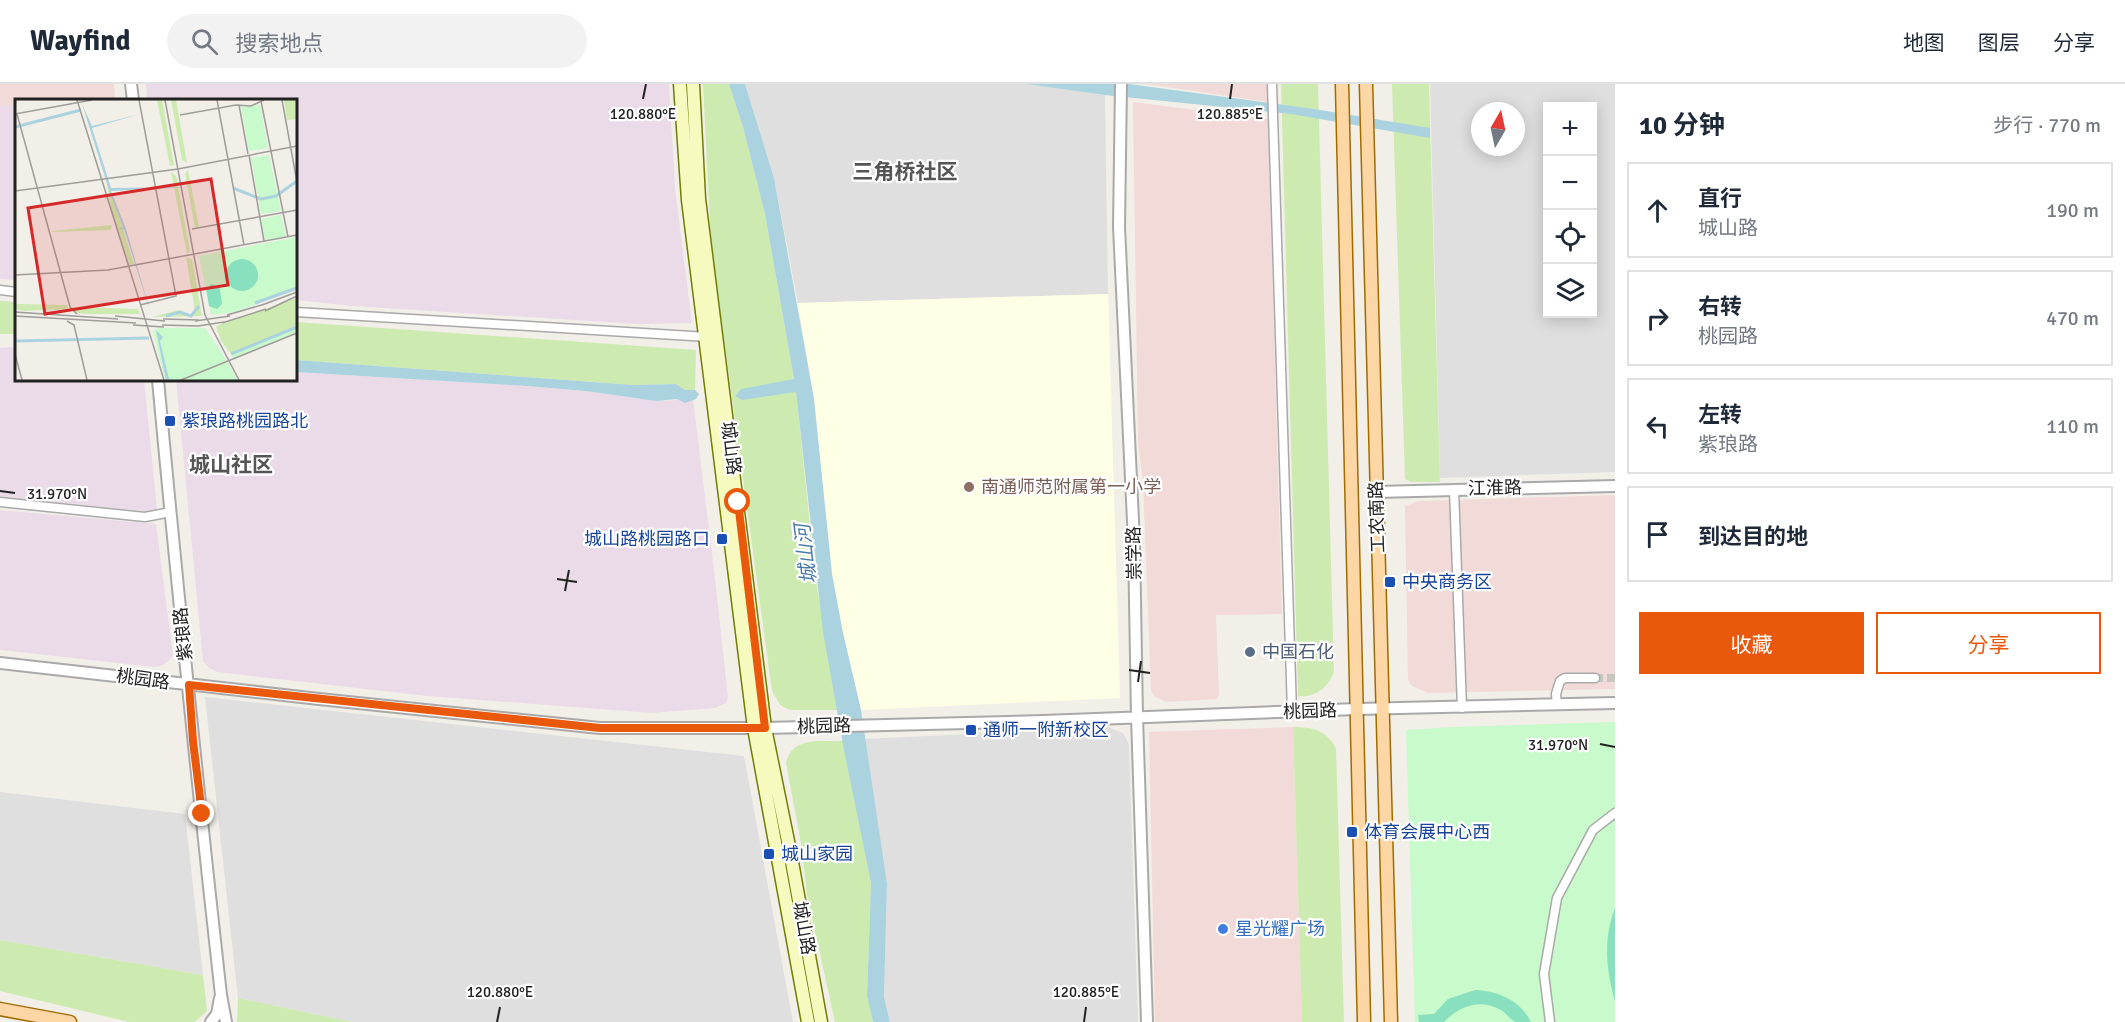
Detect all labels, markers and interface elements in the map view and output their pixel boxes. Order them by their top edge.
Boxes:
search box [167,14,587,68]
text: Wayfind [30,24,131,58]
icon: search [188,25,221,58]
text: 搜索地点 [236,30,324,57]
text: 地图 [1903,30,1945,56]
text: 图层 [1978,30,2020,56]
text: 分享 [2053,30,2095,56]
inset map [15,99,297,381]
north arrow [1471,102,1525,156]
map controls [1543,102,1597,318]
button: + [1543,102,1597,156]
text: 120.880°E [610,105,676,123]
text: 120.885°E [1197,105,1263,123]
text: 10 分钟 [1639,110,1725,142]
text: 步行 · 770 m [1993,113,2101,138]
button: − [1543,156,1597,210]
district label: 三角桥社区 [853,159,958,185]
text: 直行 [1698,185,1742,212]
icon: ahead [1641,194,1674,227]
text: 190 m [2046,198,2099,223]
button: locate [1543,210,1597,264]
text: 城山路 [1698,216,1758,241]
button: layers [1543,264,1597,318]
text: 右转 [1698,293,1742,320]
icon: right [1641,302,1674,335]
text: 470 m [2046,306,2099,331]
text: 桃园路 [1698,324,1758,349]
text: 左转 [1698,401,1742,428]
place label: 紫琅路桃园路北 [182,410,308,432]
icon: left [1641,410,1674,443]
marker: 紫琅路桃园路北 [163,414,177,428]
text: 110 m [2046,414,2099,439]
street label: 城山路 [717,420,745,476]
text: 紫琅路 [1698,432,1758,457]
district label: 城山社区 [189,452,273,478]
place label: 南通师范附属第一小学 [981,476,1161,498]
street label: 江淮路 [1468,477,1522,499]
marker: 南通师范附属第一小学 [962,480,976,494]
street label: 工农南路 [1365,481,1389,553]
text: 31.970°N [27,485,87,503]
route start [724,488,750,514]
icon: arrive [1641,518,1674,551]
water label: 城山河 [789,519,822,585]
text: 到达目的地 [1698,523,1808,550]
street label: 崇学路 [1123,526,1145,580]
place label: 城山路桃园路口 [584,528,710,550]
marker: 城山路桃园路口 [715,532,729,546]
place label: 中央商务区 [1402,571,1492,593]
marker: 中央商务区 [1383,575,1397,589]
street label: 紫琅路 [169,606,197,662]
button: 收藏 [1639,612,1864,674]
button: 分享 [1876,612,2101,674]
place label: 中国石化 [1262,641,1334,663]
marker: 中国石化 [1243,645,1257,659]
street label: 桃园路 [115,664,171,694]
street label: 桃园路 [1283,699,1337,723]
street label: 桃园路 [797,714,851,738]
place label: 通师一附新校区 [983,719,1109,741]
marker: 通师一附新校区 [964,723,978,737]
text: 31.970°N [1528,736,1588,754]
route end [188,800,214,826]
place label: 体育会展中心西 [1364,821,1490,843]
marker: 体育会展中心西 [1345,825,1359,839]
place label: 城山家园 [781,843,853,865]
marker: 城山家园 [762,847,776,861]
street label: 城山路 [788,900,820,956]
place label: 星光耀广场 [1235,918,1325,940]
marker: 星光耀广场 [1216,922,1230,936]
text: 120.880°E [467,983,533,1001]
text: 120.885°E [1053,983,1119,1001]

